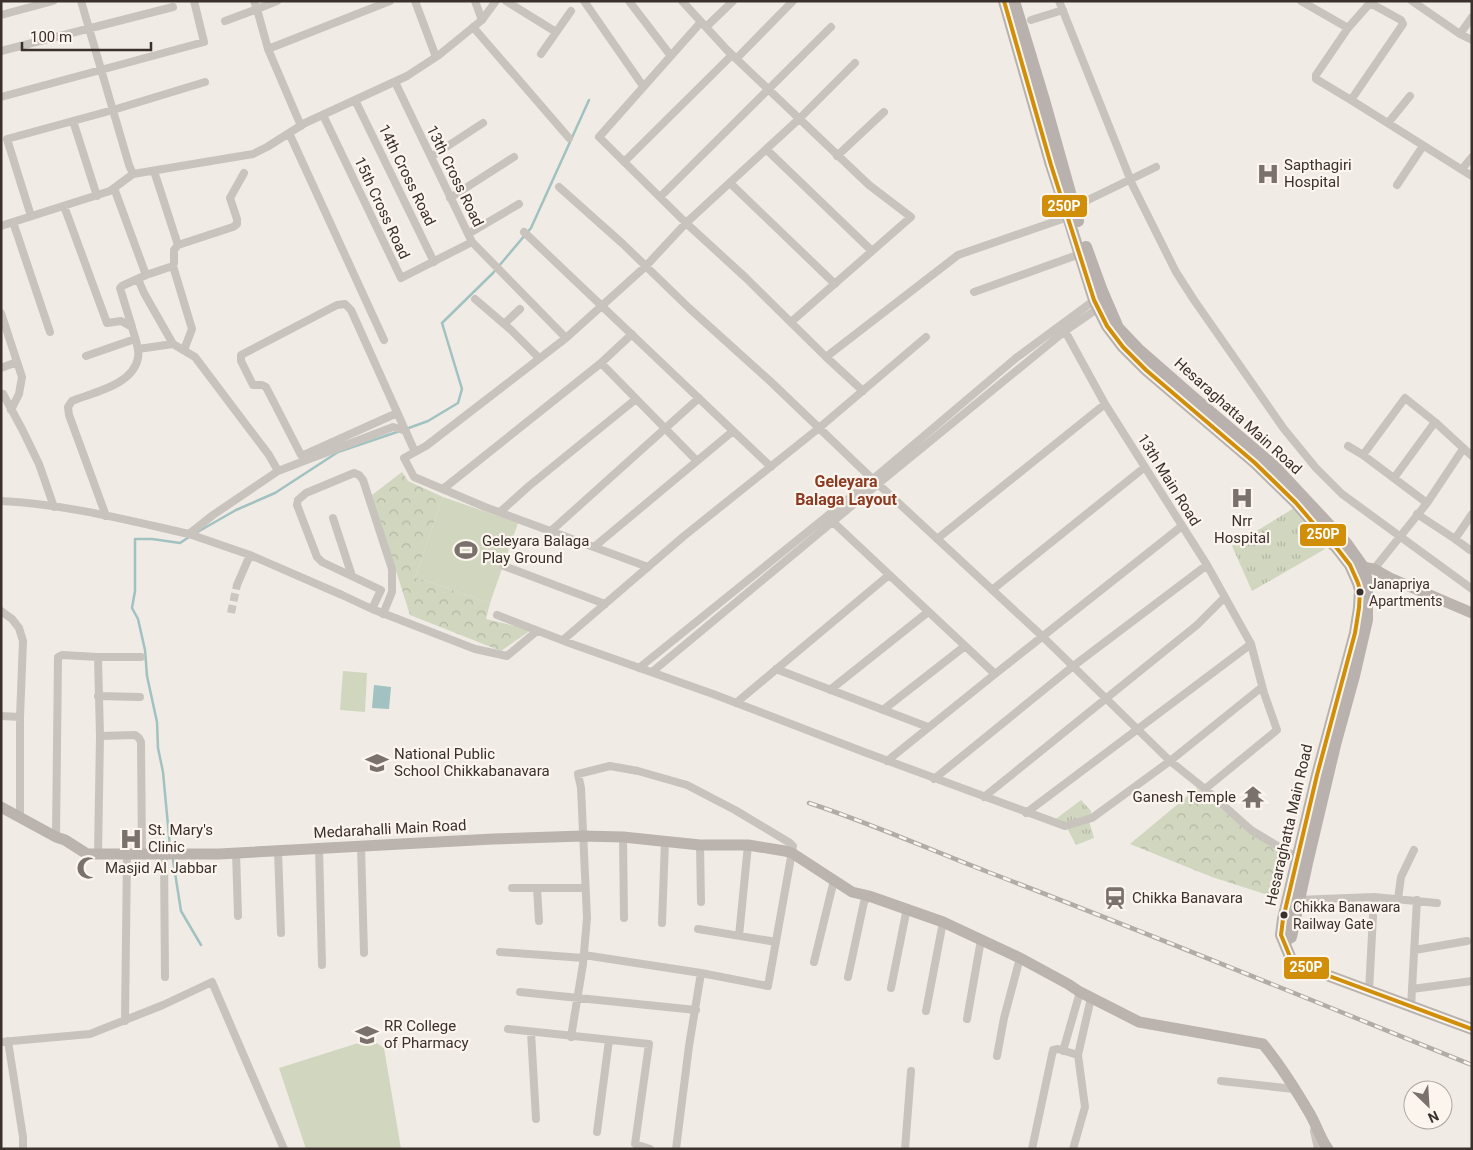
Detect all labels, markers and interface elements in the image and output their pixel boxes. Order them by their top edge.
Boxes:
scale bar [22,20,151,52]
text: 100 m [30,28,72,46]
street label: 14th Cross Road [375,121,439,229]
street label: 13th Cross Road [423,122,487,230]
street label: 15th Cross Road [350,154,414,262]
place label: Sapthagiri Hospital [1284,156,1352,191]
hospital icon: Sapthagiri Hospital [1255,161,1281,187]
line badge: 250P [1041,194,1088,218]
text: 250P [1047,198,1081,214]
street label: Hesaraghatta Main Road [1171,354,1305,478]
street label: 13th Main Road [1134,431,1204,529]
district label: Geleyara Balaga Layout [795,472,897,509]
hospital icon: Nrr Hospital [1229,485,1255,511]
place label: Nrr Hospital [1214,512,1270,547]
line badge: 250P [1299,523,1347,547]
text: 250P [1306,526,1340,542]
place label: Geleyara Balaga Play Ground [482,532,589,567]
sports icon: Geleyara Balaga Play Ground [453,537,479,563]
place label: Janapriya Apartments [1369,576,1443,609]
marker: Janapriya Apartments [1355,587,1365,597]
street label: Hesaraghatta Main Road [1262,742,1316,908]
place label: National Public School Chikkabanavara [394,745,550,780]
school or university icon: National Public School Chikkabanavara [364,750,390,776]
temple icon: Ganesh Temple [1240,784,1266,810]
place label: Ganesh Temple [1133,788,1236,806]
street label: Medarahalli Main Road [313,816,467,842]
place label: St. Mary's Clinic [148,821,213,856]
hospital icon: St. Mary's Clinic [118,826,144,852]
mosque icon: Masjid Al Jabbar [75,855,101,881]
place label: Masjid Al Jabbar [105,859,217,877]
station icon: Chikka Banavara [1102,885,1128,911]
place label: Chikka Banavara [1132,889,1243,907]
place label: Chikka Banawara Railway Gate [1293,899,1400,932]
marker: Chikka Banawara Railway Gate [1279,910,1289,920]
line badge: 250P [1283,956,1330,980]
text: 250P [1289,959,1323,975]
place label: RR College of Pharmacy [384,1017,469,1052]
school or university icon: RR College of Pharmacy [354,1022,380,1048]
north arrow [1403,1080,1453,1130]
text: N [1426,1107,1441,1126]

